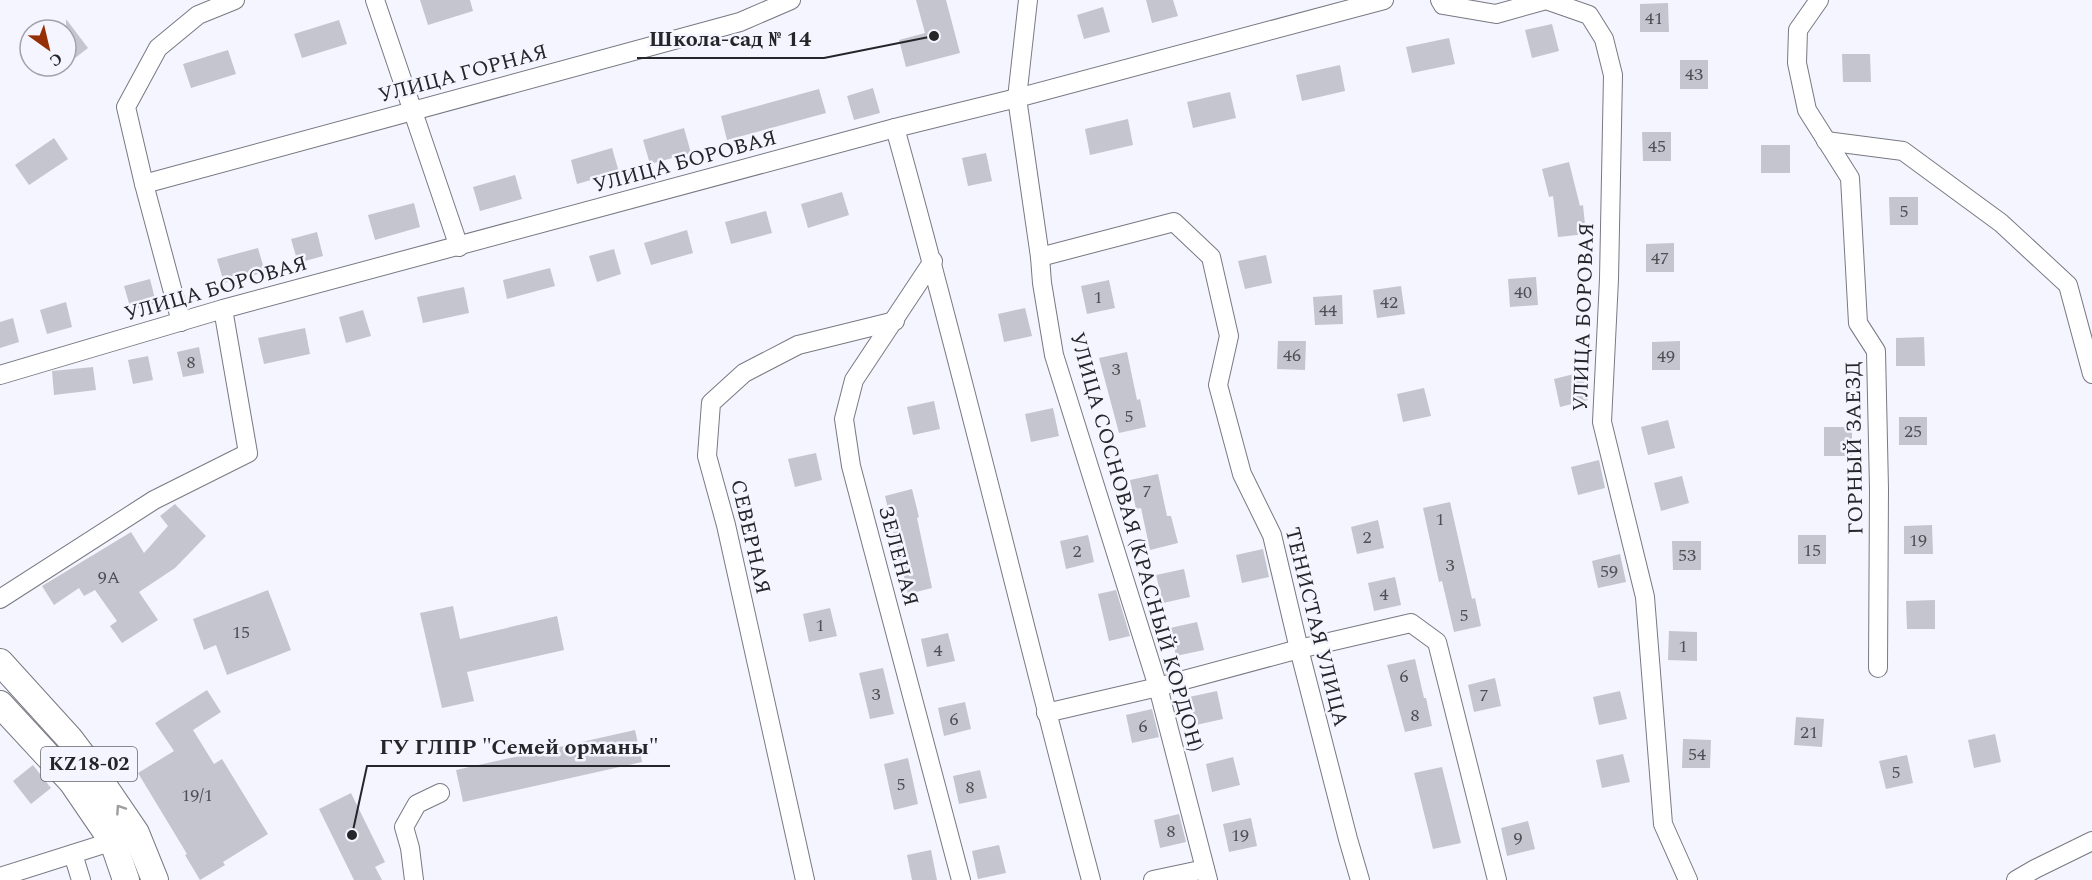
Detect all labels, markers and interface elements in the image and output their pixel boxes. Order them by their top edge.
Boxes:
house number: 41 [1645,5,1663,32]
north arrow [18,18,78,78]
callout: Школа-сад № 14 [637,18,824,58]
text: Школа-сад № 14 [649,23,812,56]
street label: УЛИЦА ГОРНАЯ [375,36,551,112]
text: С [44,46,67,73]
house number: 43 [1685,61,1703,88]
street label: УЛИЦА БОРОВАЯ [589,122,781,202]
house number: 45 [1648,133,1666,160]
house number: 5 [1900,198,1909,225]
street label: УЛИЦА БОРОВАЯ [1565,222,1603,412]
house number: 47 [1651,245,1669,272]
street label: УЛИЦА БОРОВАЯ [121,248,311,330]
house number: 40 [1514,279,1532,306]
house number: 1 [1094,284,1103,311]
house number: 42 [1380,289,1398,316]
house number: 44 [1319,297,1337,324]
street label: УЛИЦА СОСНОВАЯ (КРАСНЫЙ КОРДОН) [1061,328,1211,756]
house number: 46 [1283,342,1301,369]
house number: 49 [1657,343,1675,370]
house number: 8 [187,349,196,376]
house number: 3 [1112,356,1121,383]
street label: ГОРНЫЙ ЗАЕЗД [1837,361,1873,535]
house number: 5 [1125,403,1134,430]
house number: 25 [1904,418,1922,445]
street label: СЕВЕРНАЯ [721,476,779,598]
house number: 7 [1143,478,1152,505]
street label: ЗЕЛЕНАЯ [869,502,927,610]
house number: 1 [1436,506,1445,533]
street label: ТЕНИСТАЯ УЛИЦА [1276,524,1356,730]
house number: 2 [1363,524,1372,551]
house number: 19 [1909,527,1927,554]
house number: 15 [1803,537,1821,564]
house number: 2 [1073,538,1082,565]
house number: 53 [1678,542,1696,569]
house number: 3 [1446,552,1455,579]
house number: 59 [1600,558,1618,585]
house number: 9А [98,564,120,591]
house number: 4 [1380,581,1389,608]
house number: 5 [1460,602,1469,629]
house number: 1 [816,612,825,639]
house number: 15 [232,619,250,646]
house number: 1 [1679,633,1688,660]
house number: 4 [934,637,943,664]
house number: 6 [1400,663,1409,690]
house number: 3 [872,681,881,708]
house number: 7 [1480,682,1489,709]
house number: 8 [1411,702,1420,729]
house number: 6 [950,706,959,733]
house number: 6 [1139,713,1148,740]
house number: 21 [1800,719,1818,746]
callout: ГУ ГЛПР "Семей орманы" [367,726,670,766]
text: ГУ ГЛПР "Семей орманы" [379,731,659,764]
house number: 54 [1688,741,1706,768]
road number: KZ18-02 [41,747,137,781]
house number: 5 [1892,759,1901,786]
house number: 5 [897,771,906,798]
house number: 8 [966,774,975,801]
house number: 19/1 [181,782,213,809]
one-way arrow [116,805,127,816]
house number: 8 [1167,818,1176,845]
house number: 19 [1231,822,1249,849]
house number: 9 [1514,825,1523,852]

